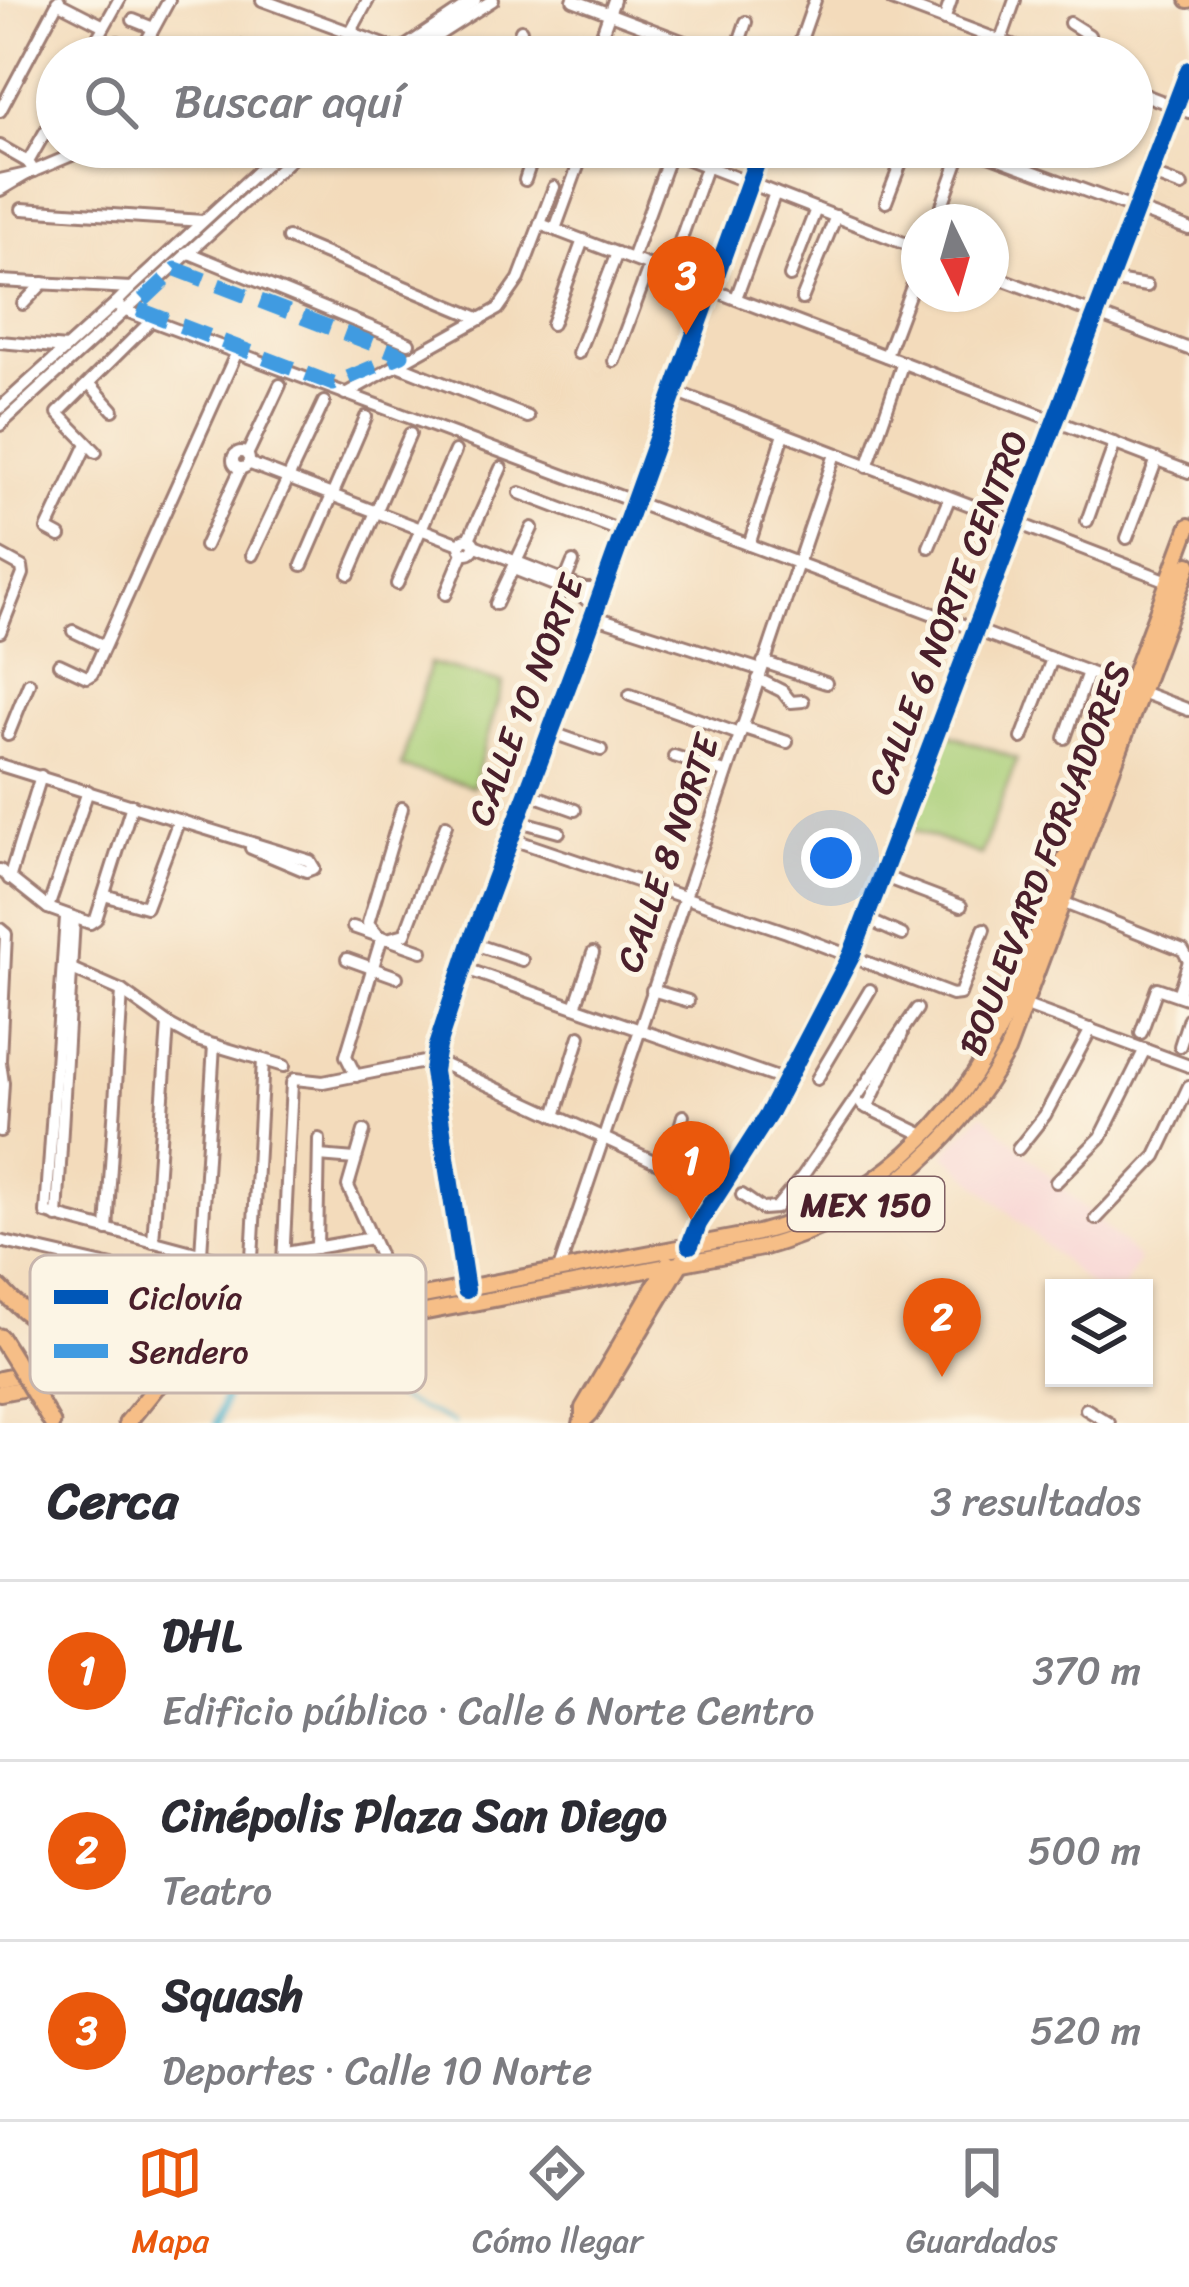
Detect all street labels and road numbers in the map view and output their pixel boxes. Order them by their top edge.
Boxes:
street label: CALLE 6 NORTE CENTRO [849,420,1047,804]
street label: CALLE 10 NORTE [449,564,604,835]
street label: BOULEVARD FORJADORES [940,652,1150,1065]
street label: CALLE 8 NORTE [597,724,739,981]
road number: MEX 150 [788,1177,944,1231]

